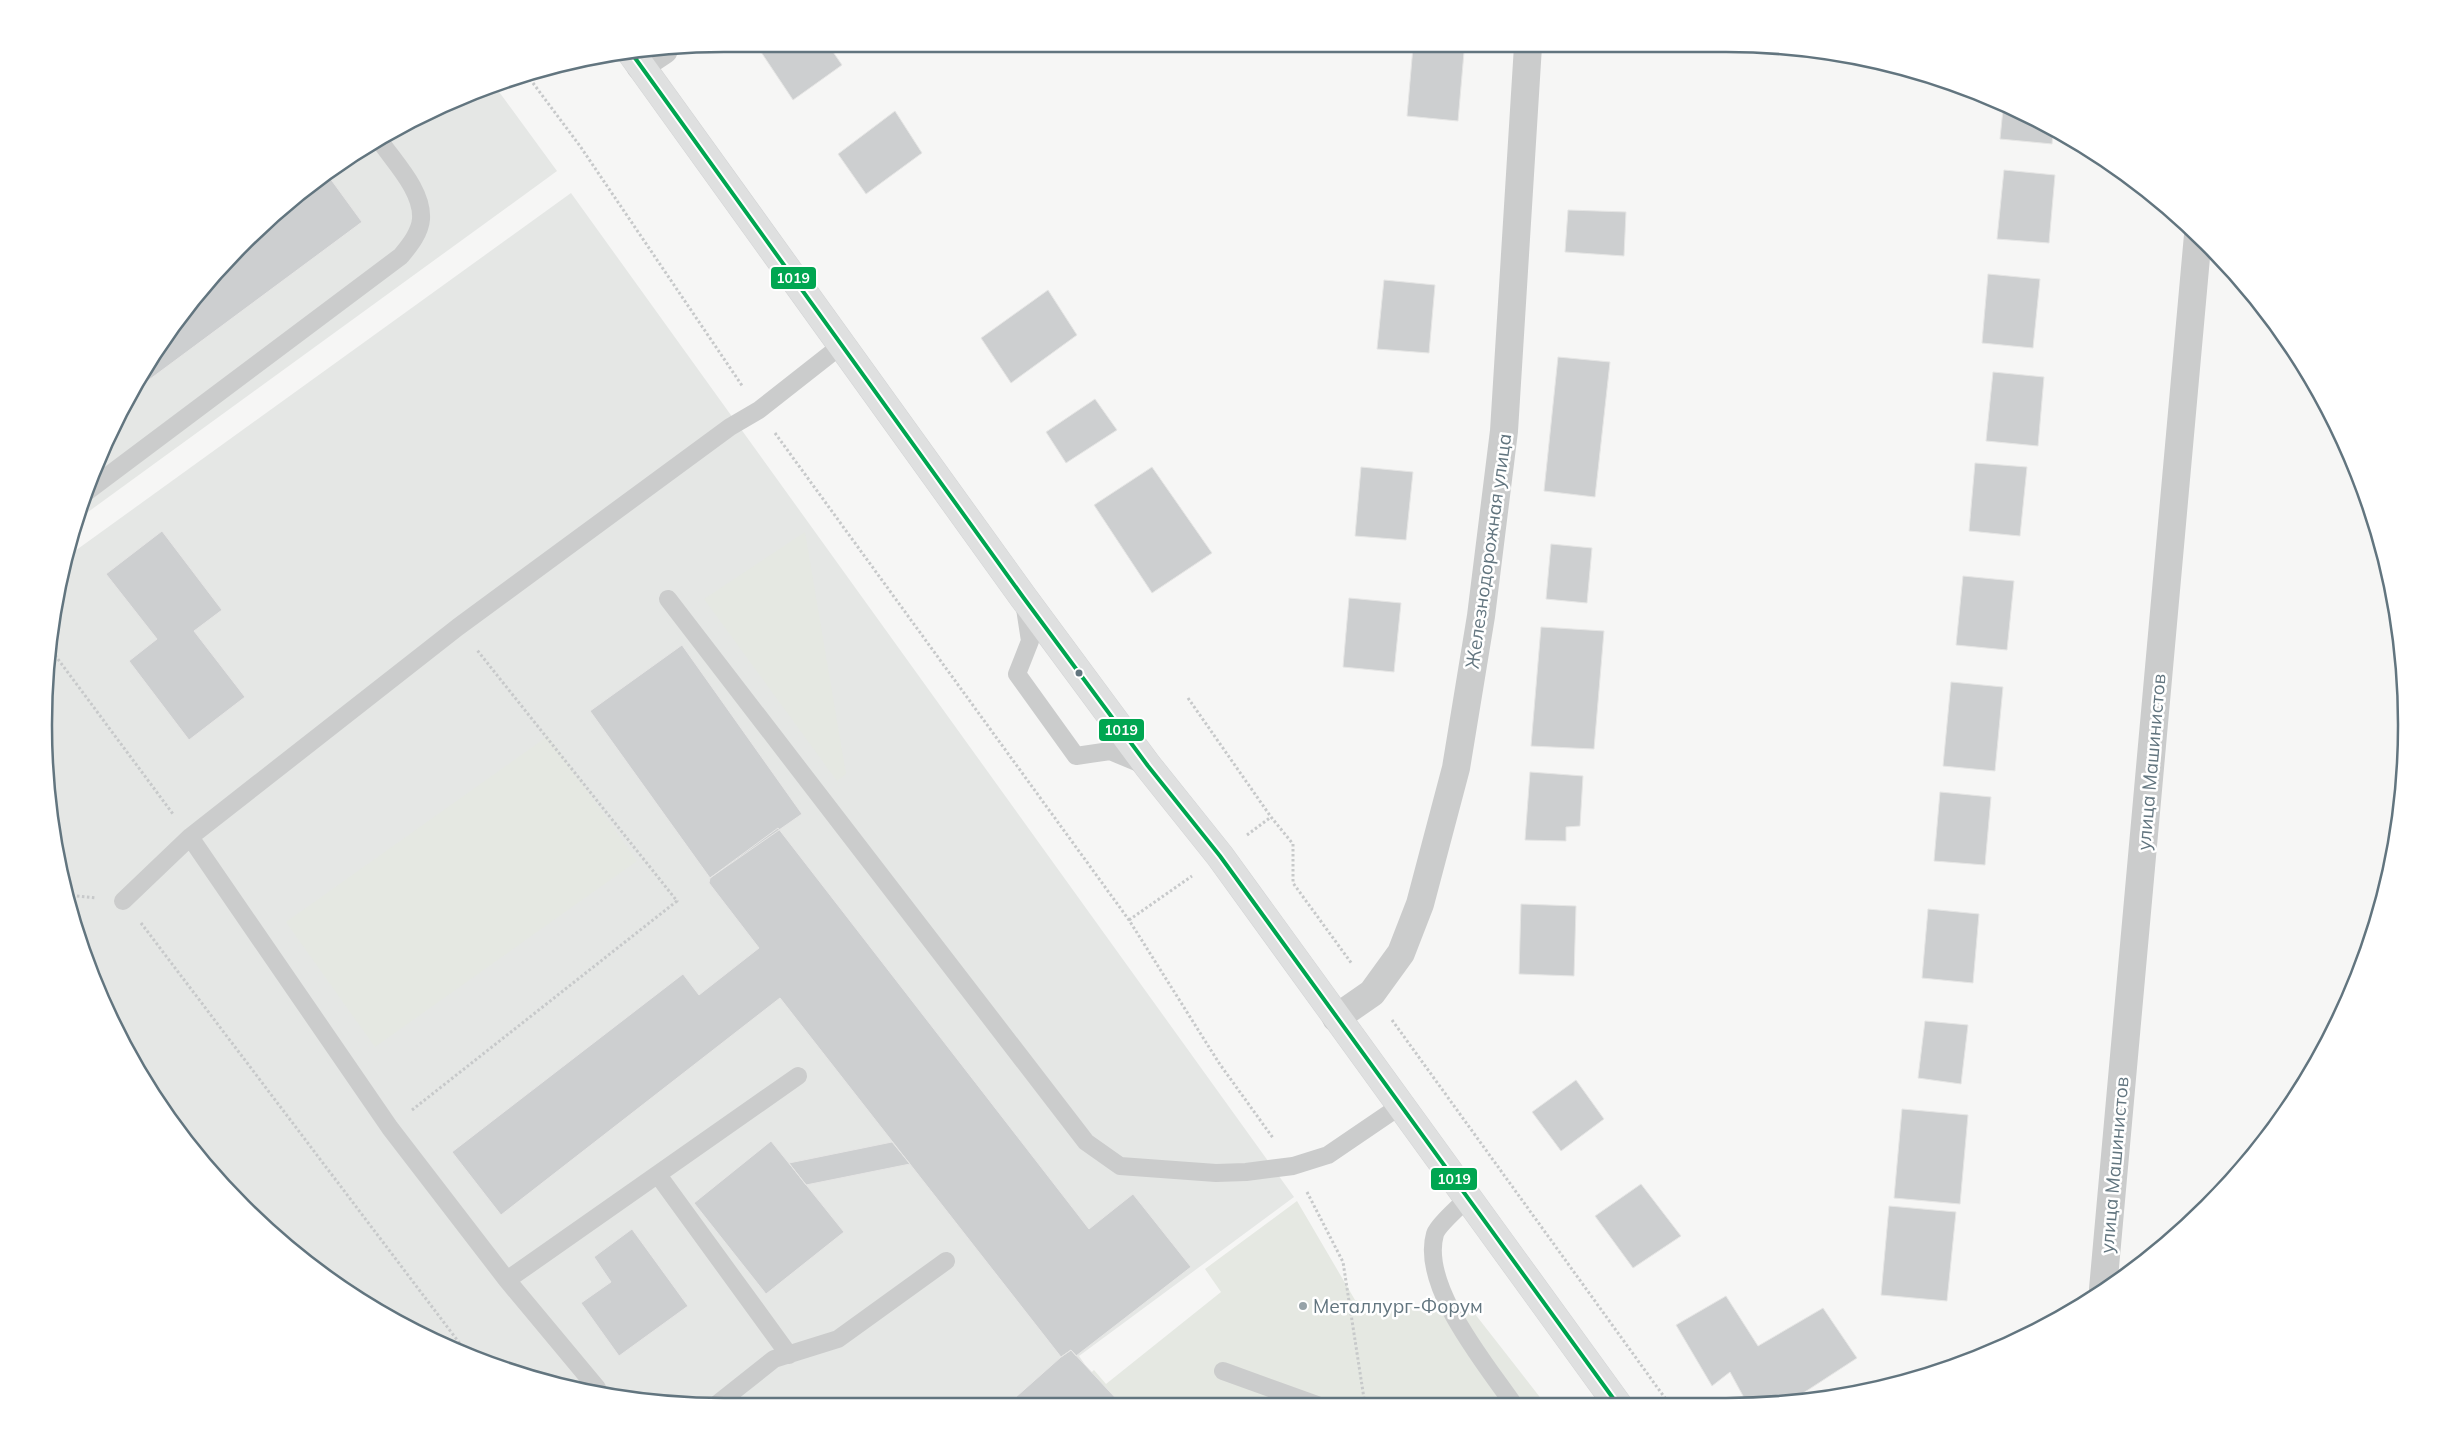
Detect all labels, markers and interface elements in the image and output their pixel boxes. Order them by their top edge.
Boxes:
line badge: 1019 [770,266,817,290]
text: 1019 [776,269,810,287]
street label: Железнодорожная улица [1460,432,1516,670]
unlabelled marker [1074,668,1084,678]
street label: улица Машинистов [2131,673,2171,851]
line badge: 1019 [1098,718,1145,742]
text: 1019 [1104,721,1138,739]
street label: улица Машинистов [2094,1076,2134,1254]
line badge: 1019 [1430,1167,1478,1191]
text: 1019 [1437,1170,1471,1188]
place label: Металлург-Форум [1313,1294,1483,1318]
marker: Металлург-Форум [1297,1300,1309,1312]

